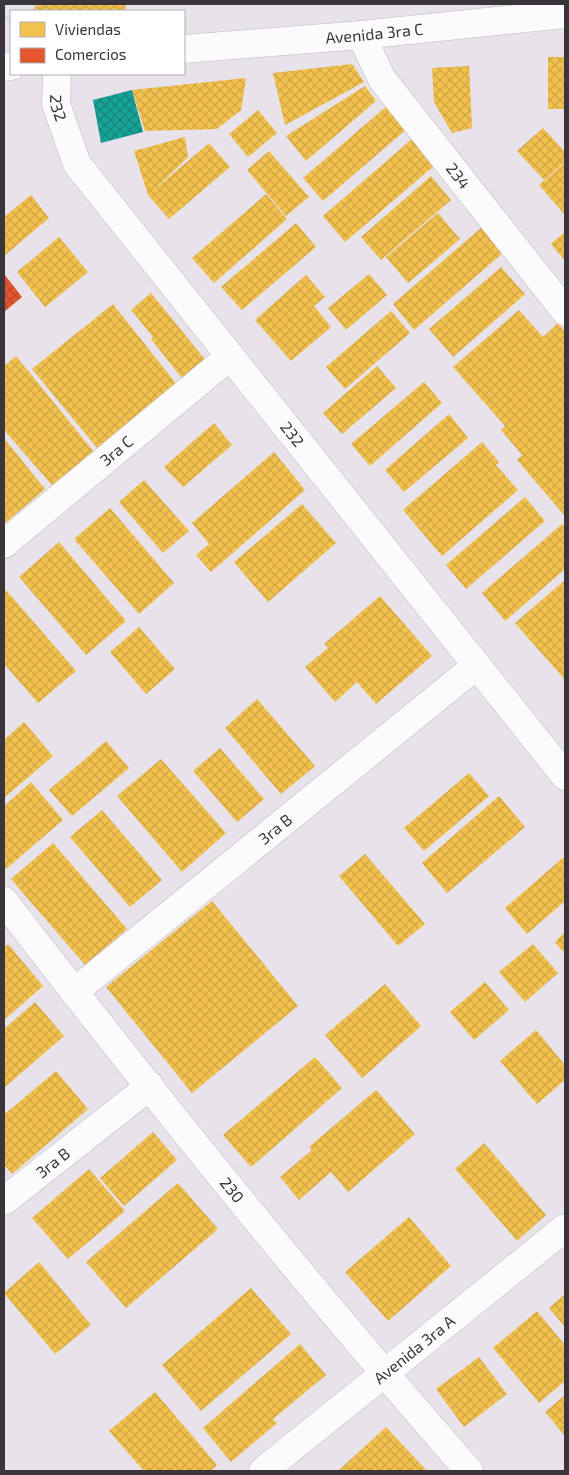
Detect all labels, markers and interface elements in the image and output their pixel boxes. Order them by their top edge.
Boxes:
legend [10,10,185,75]
street label: Avenida 3ra C [325,19,424,47]
text: Viviendas [55,20,121,38]
text: Comercios [55,45,126,63]
street label: 232 [47,94,71,123]
street label: 234 [443,159,475,192]
street label: 232 [277,417,309,450]
street label: 3ra C [96,431,136,469]
street label: 3ra B [254,809,295,848]
street label: 3ra B [32,1143,73,1181]
street label: 230 [216,1173,249,1206]
street label: Avenida 3ra A [369,1311,458,1387]

